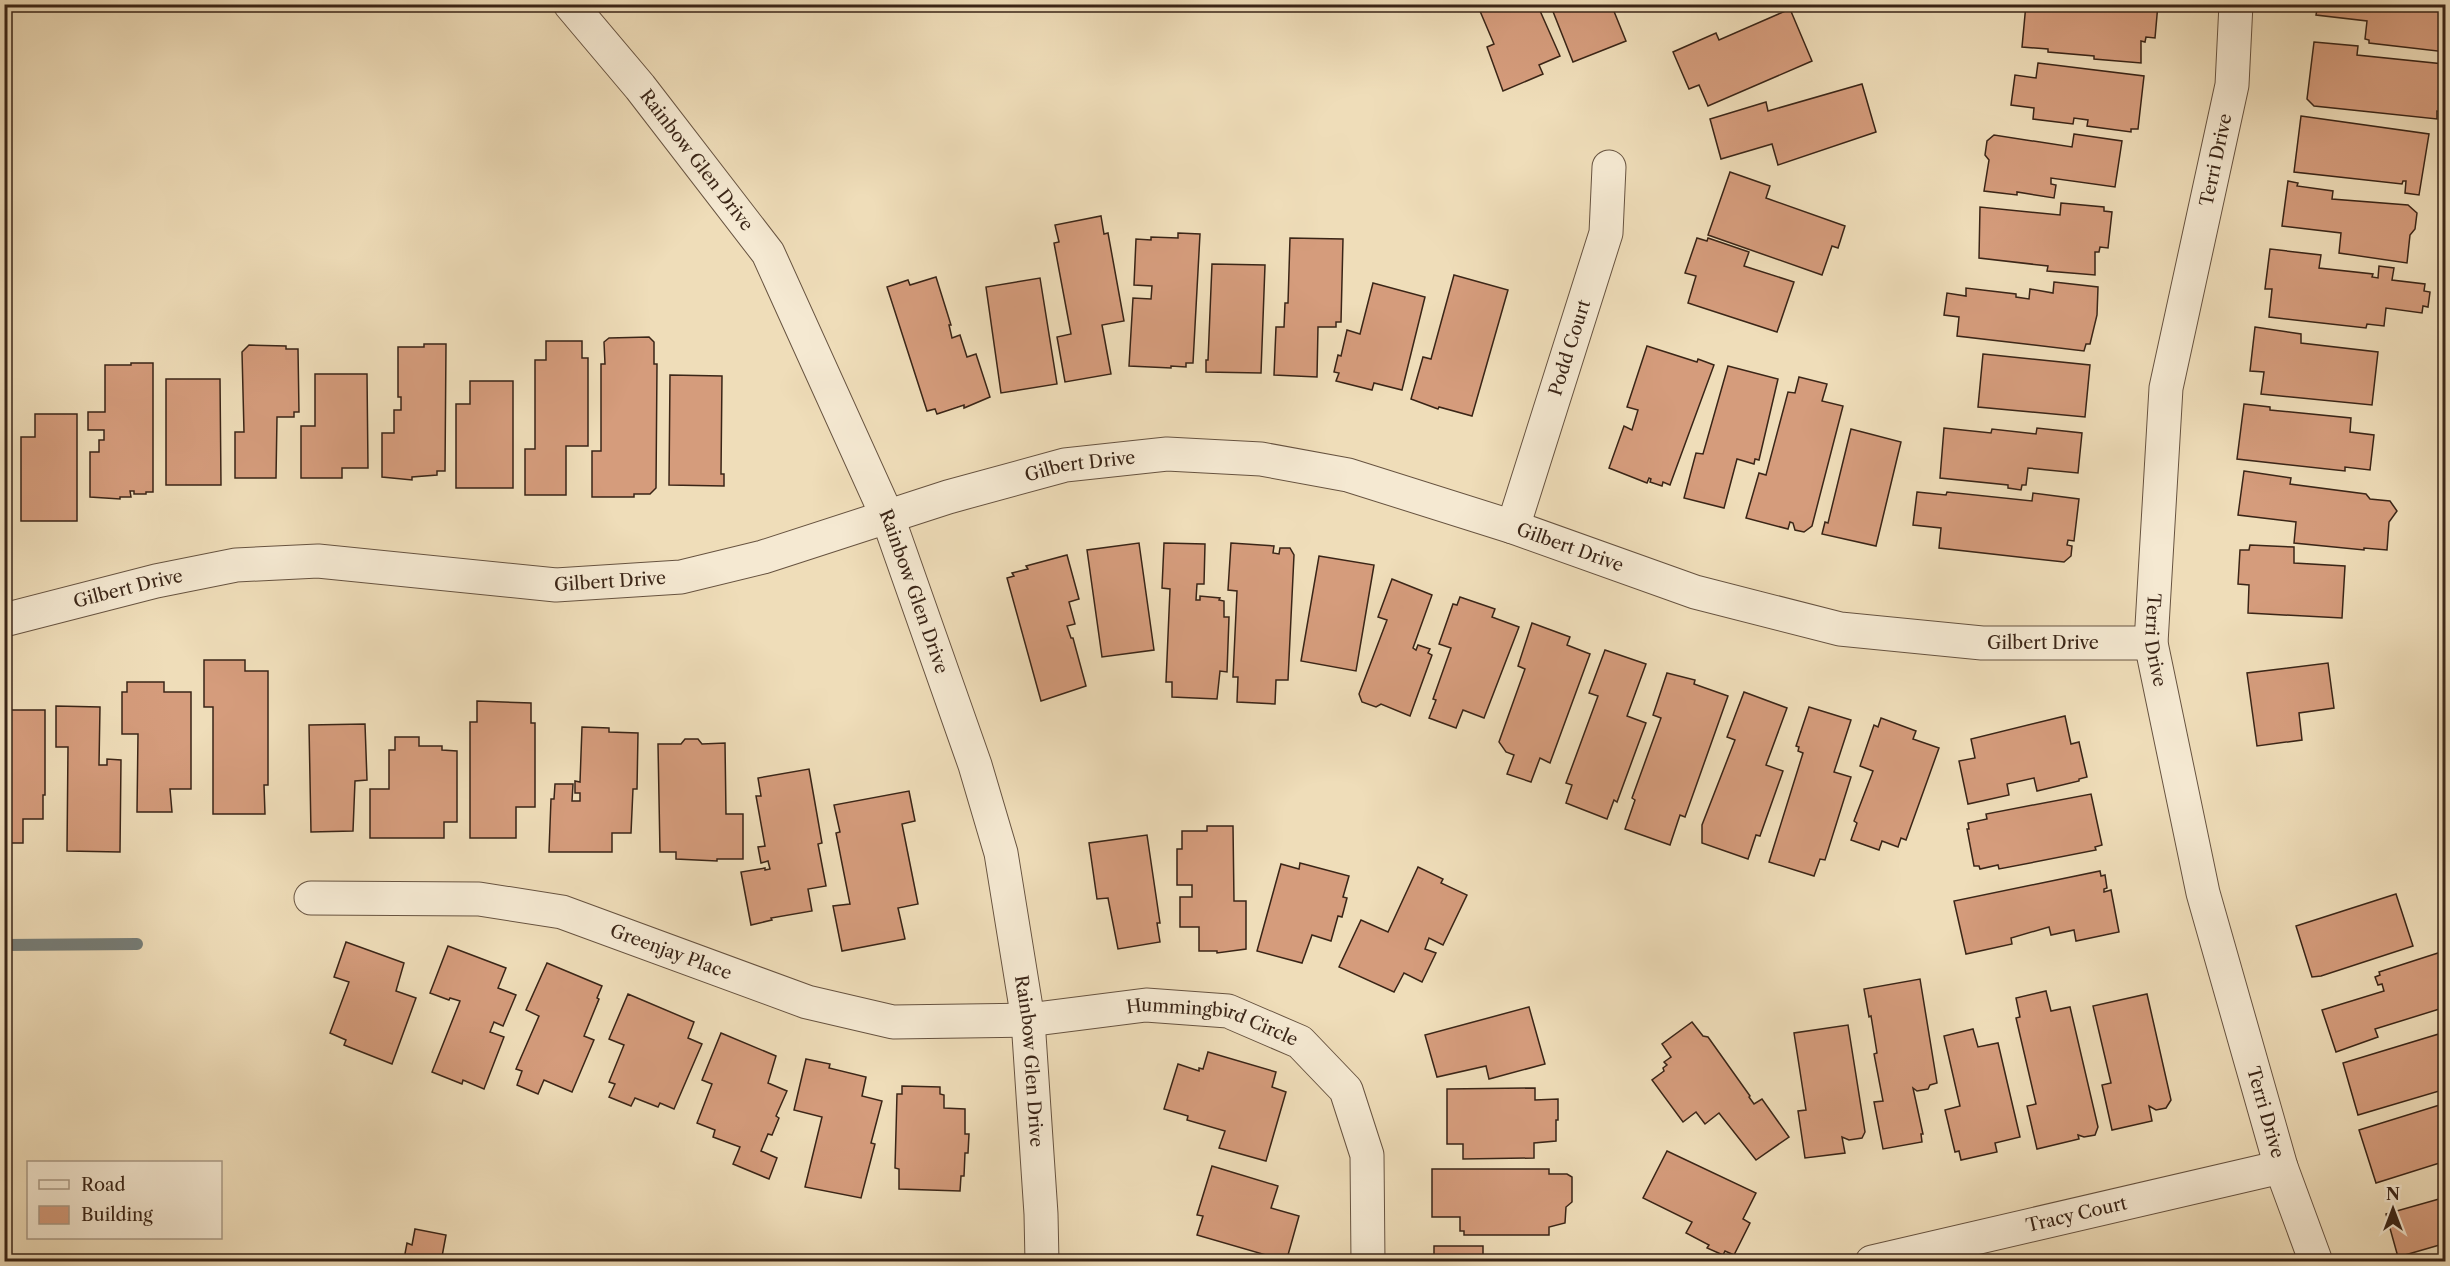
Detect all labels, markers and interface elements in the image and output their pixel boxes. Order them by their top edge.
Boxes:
street label: Rainbow Glen Drive [635,85,758,235]
street label: Terri Drive [2195,112,2237,208]
street label: Podd Court [1544,297,1595,398]
street label: Gilbert Drive [1022,446,1136,486]
street label: Rainbow Glen Drive [874,506,953,677]
street label: Gilbert Drive [1514,518,1626,577]
street label: Gilbert Drive [71,565,185,613]
street label: Gilbert Drive [554,567,667,596]
street label: Terri Drive [2140,593,2171,689]
street label: Gilbert Drive [1987,632,2099,654]
street label: Greenjay Place [607,920,735,984]
street label: Rainbow Glen Drive [1010,974,1048,1148]
street label: Hummingbird Circle [1125,994,1301,1051]
street label: Terri Drive [2242,1064,2289,1161]
legend [27,1161,222,1239]
text: Road [81,1174,126,1196]
north arrow [2363,1179,2423,1239]
text: N [2386,1184,2400,1204]
street label: Tracy Court [2024,1192,2130,1237]
text: Building [81,1204,153,1226]

